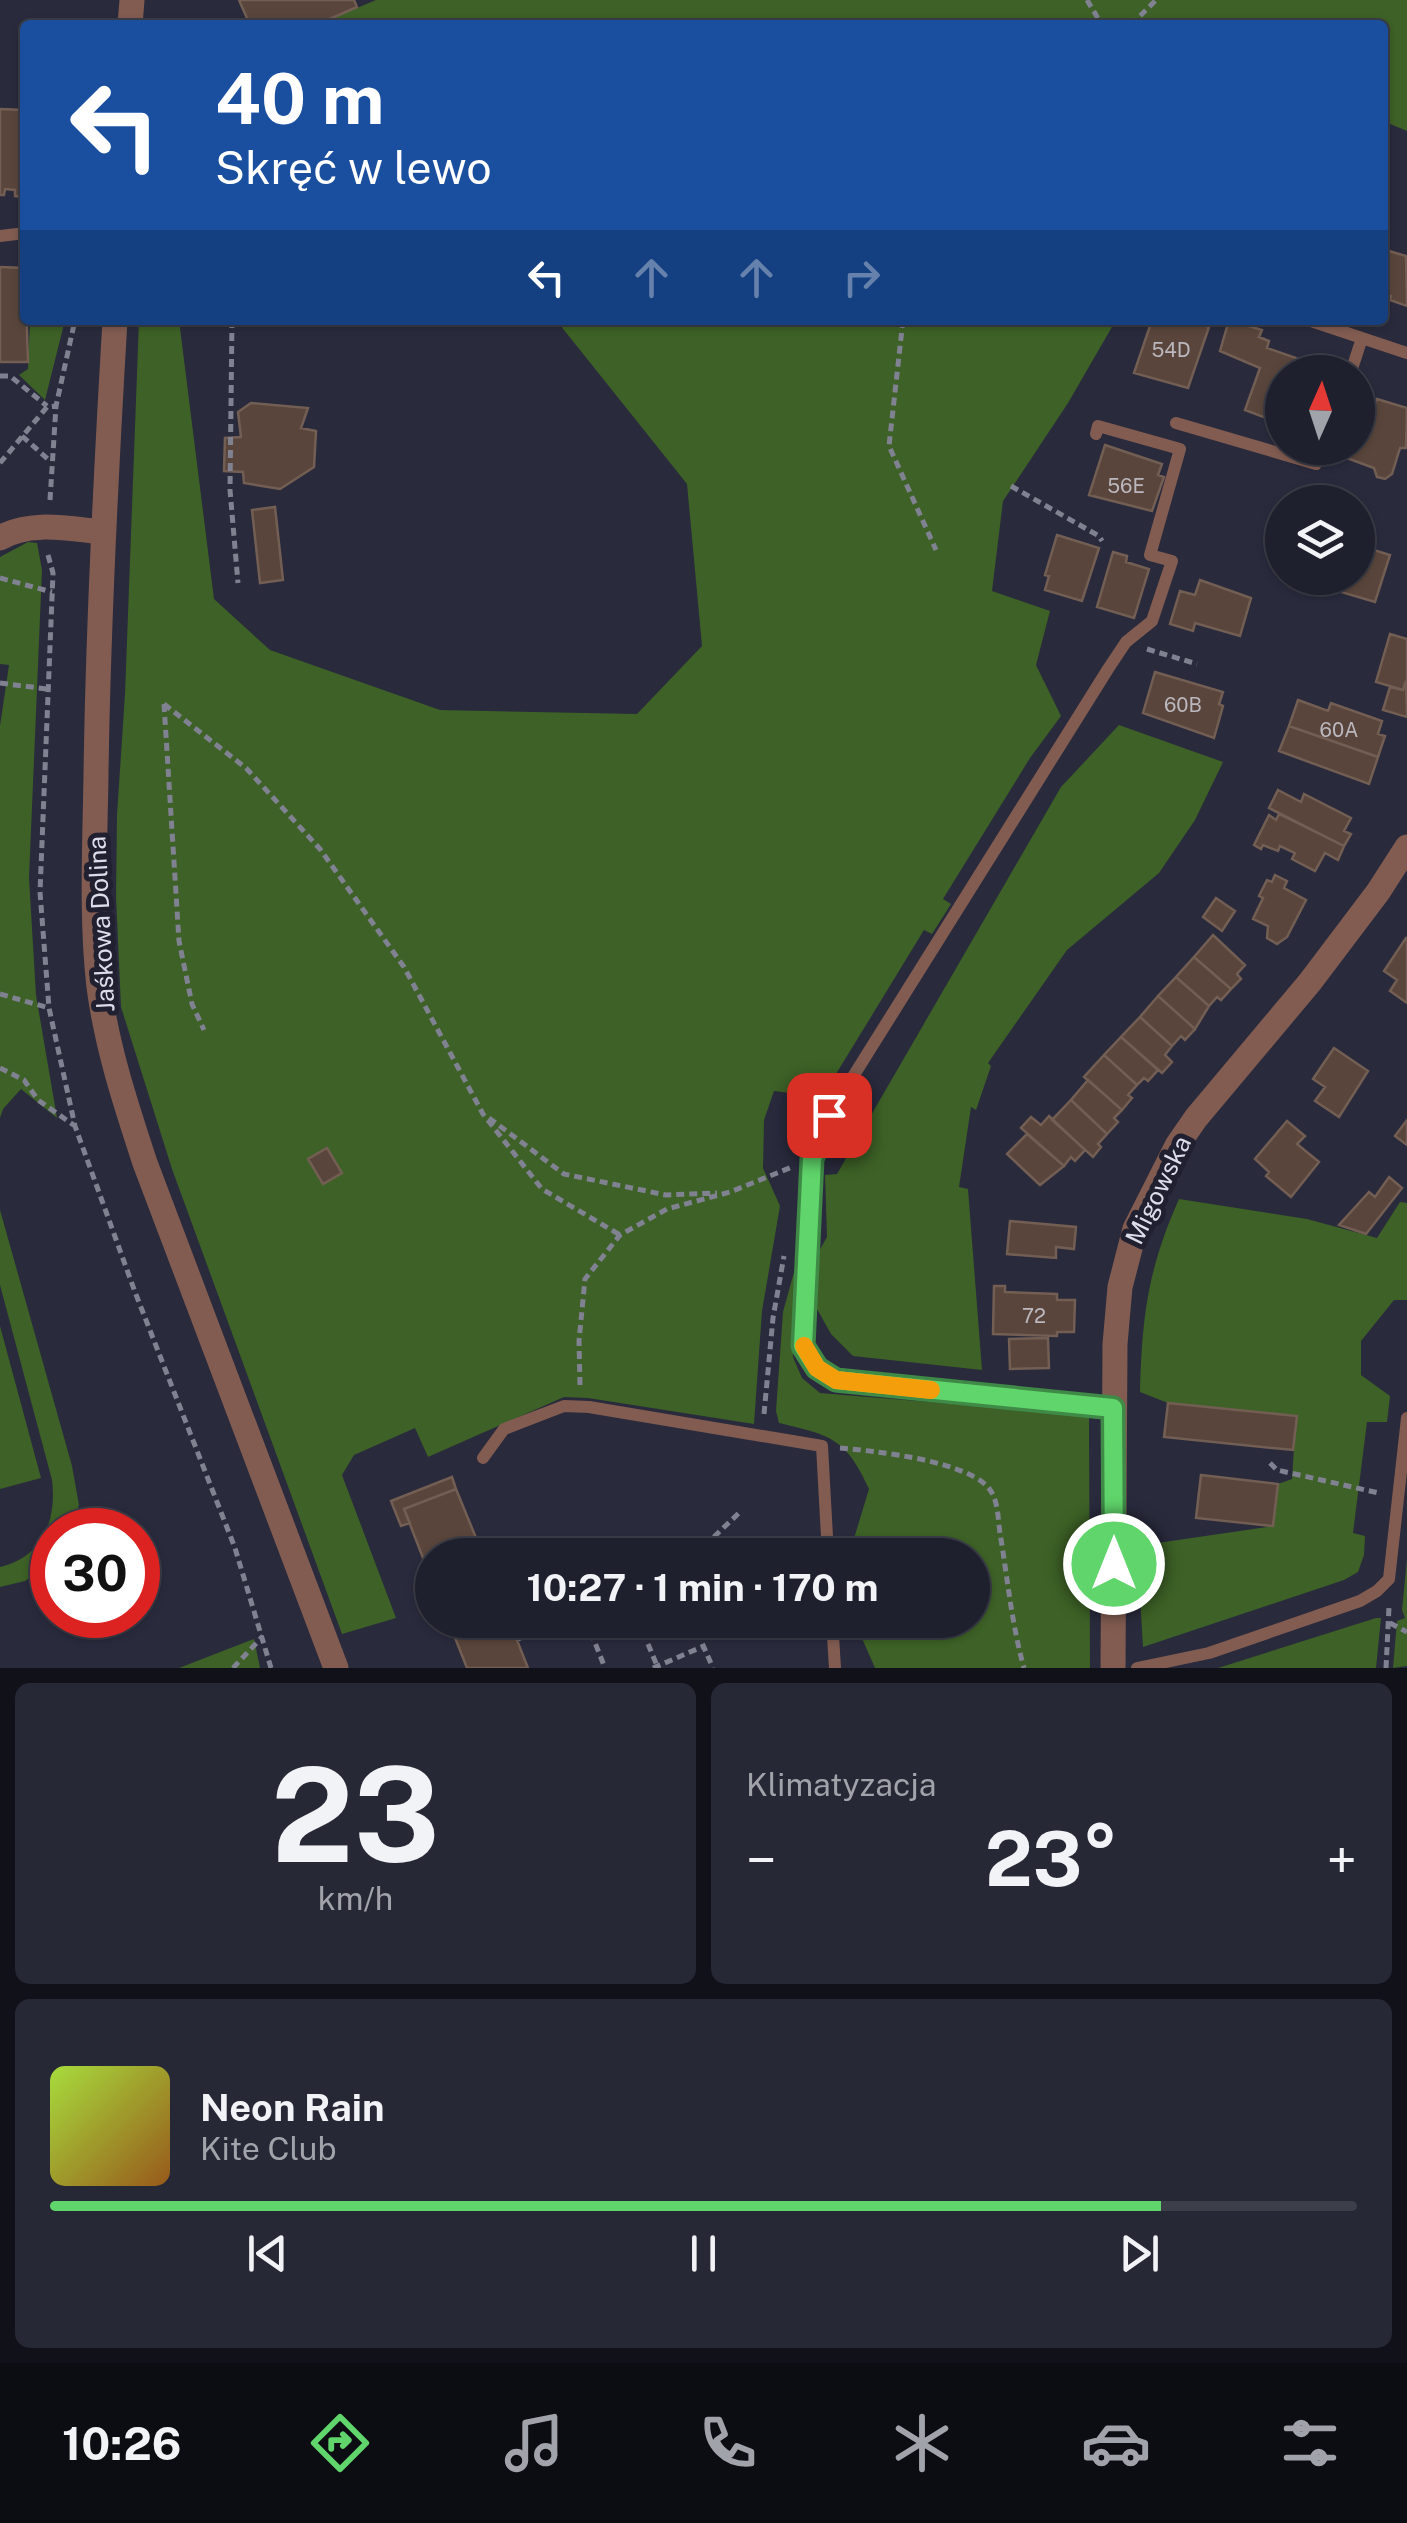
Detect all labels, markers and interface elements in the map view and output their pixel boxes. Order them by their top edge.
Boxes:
text: 40 m [215,57,385,140]
icon: left [50,60,180,190]
text: Skręć w lewo [215,141,492,194]
icon: left [519,250,574,305]
icon: ahead [624,250,679,305]
icon: ahead [729,250,784,305]
icon: right [834,250,889,305]
house number: 54D [1151,338,1191,362]
north arrow [1265,355,1375,465]
map controls [1265,355,1375,595]
house number: 56E [1107,474,1145,498]
button: layers [1265,485,1375,595]
house number: 60B [1164,693,1202,717]
house number: 60A [1320,718,1358,742]
street label: Jaśkowa Dolina [81,835,121,1013]
pin [787,1073,872,1158]
icon: arrive [802,1088,857,1143]
street label: Migowska [1119,1131,1197,1249]
house number: 72 [1022,1304,1046,1328]
speed limit sign: 30 [30,1508,160,1638]
position arrow [1062,1512,1166,1616]
text: 10:27 · 1 min · 170 m [527,1565,878,1610]
text: 23 [271,1739,440,1891]
text: Klimatyzacja [746,1766,936,1803]
text: 23° [985,1815,1118,1903]
text: − [746,1828,777,1892]
text: + [1327,1828,1357,1892]
text: km/h [318,1880,393,1917]
text: Neon Rain [200,2085,384,2130]
text: Kite Club [200,2130,337,2167]
icon: previous [240,2226,295,2281]
icon: pause [676,2226,731,2281]
icon: next [1112,2226,1167,2281]
icon: directions [305,2408,375,2478]
icon: music [499,2408,569,2478]
icon: phone [693,2408,763,2478]
icon: climate [887,2408,957,2478]
icon: car [1081,2408,1151,2478]
icon: filters [1275,2408,1345,2478]
text: 10:26 [62,2417,182,2470]

